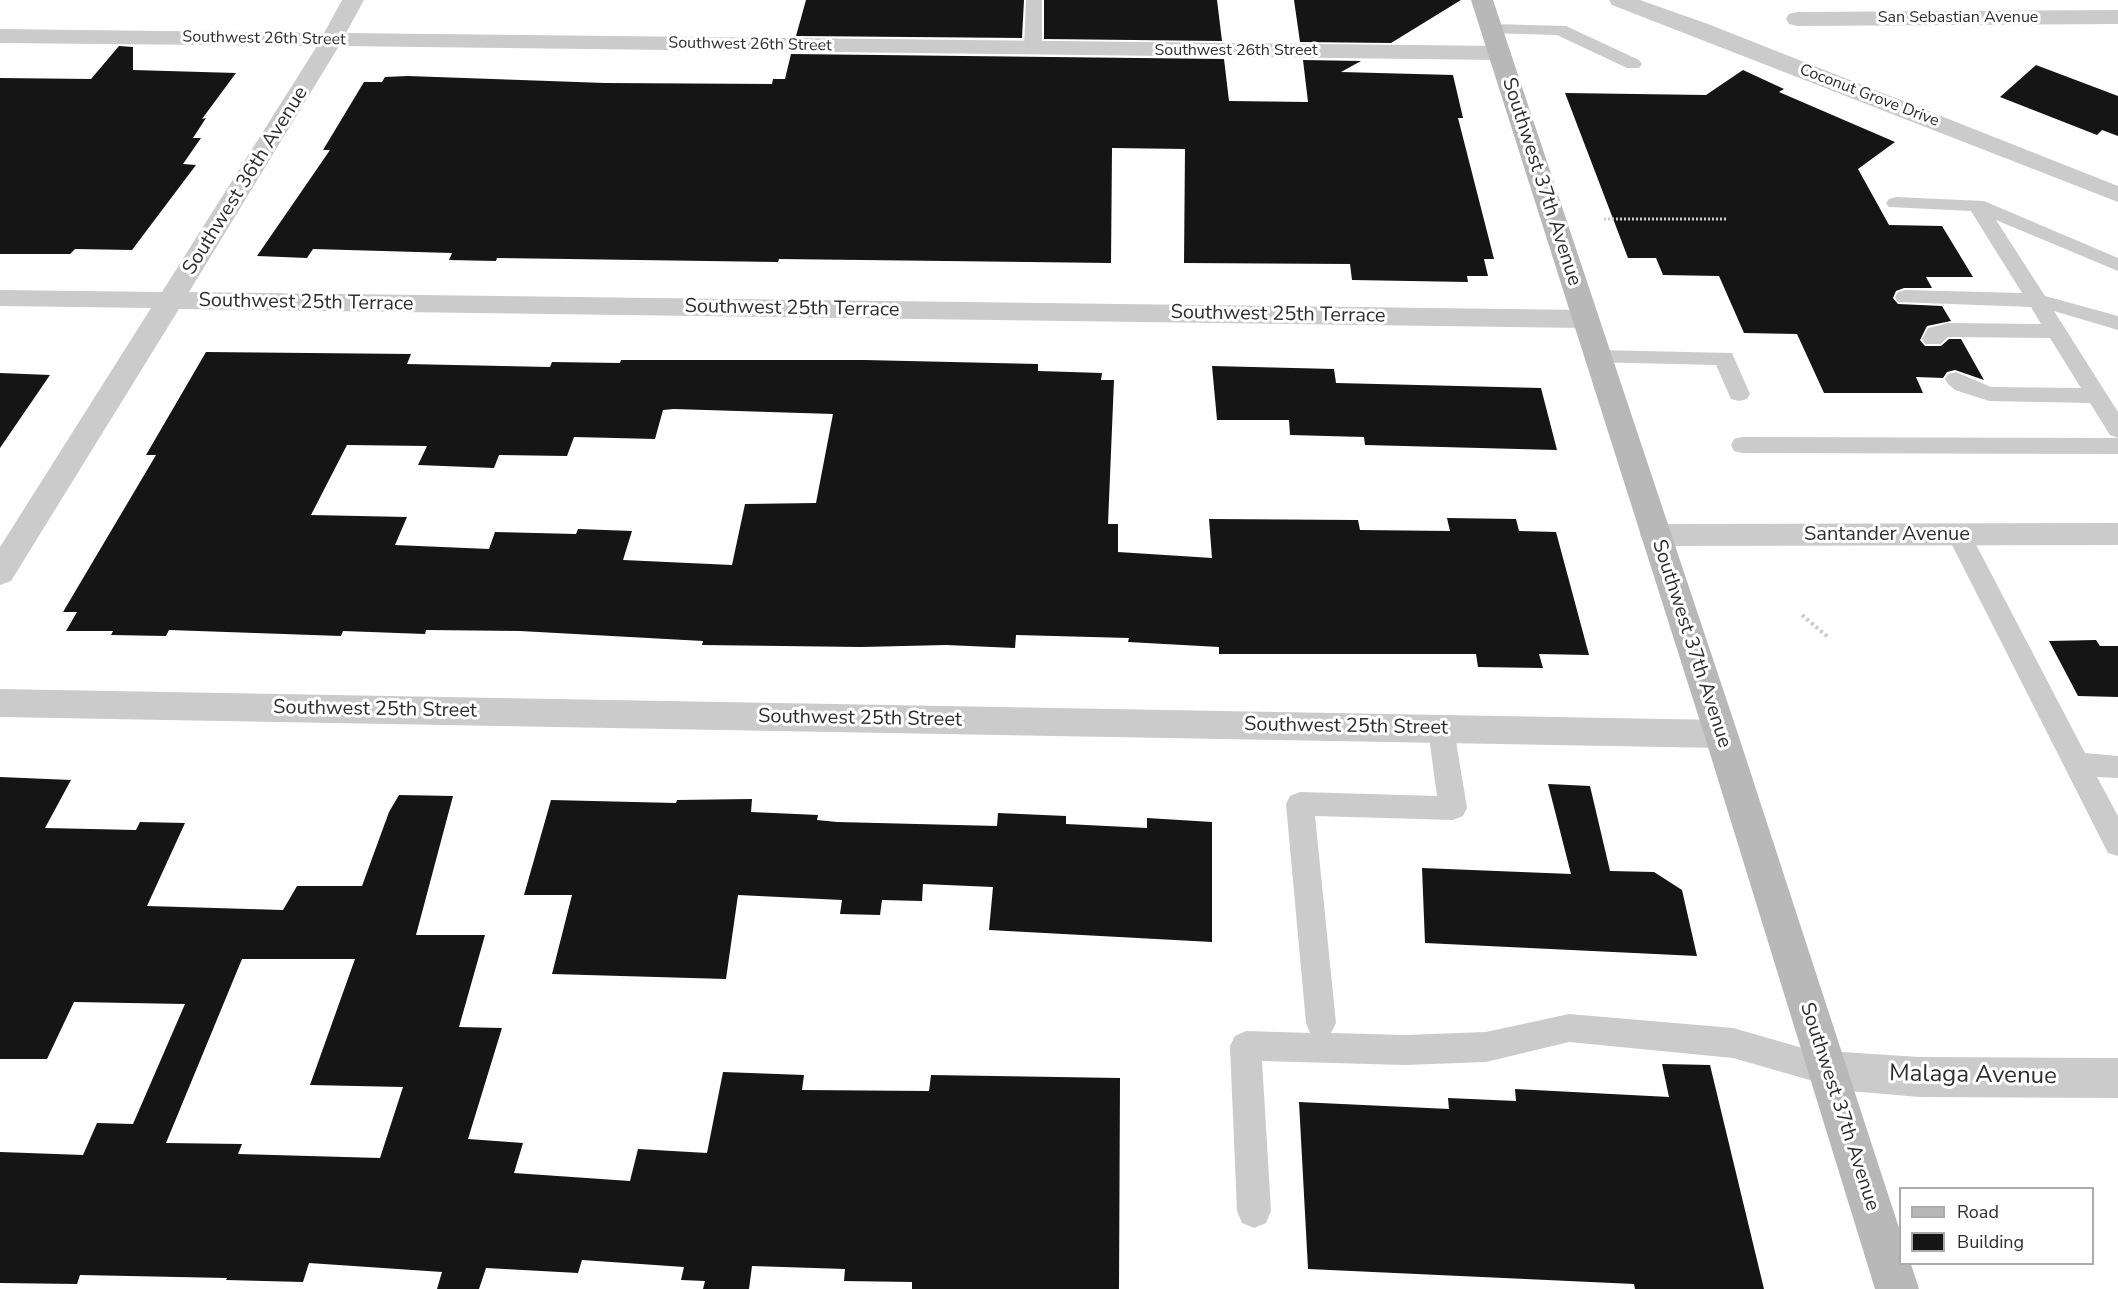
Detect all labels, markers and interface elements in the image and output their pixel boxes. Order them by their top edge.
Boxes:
street label: San Sebastian Avenue [1878,8,2038,28]
street label: Southwest 26th Street [182,28,346,50]
street label: Southwest 26th Street [668,34,832,56]
street label: Southwest 26th Street [1154,41,1318,61]
street label: Coconut Grove Drive [1797,61,1941,131]
street label: Southwest 37th Avenue [1496,75,1586,289]
street label: Southwest 36th Avenue [178,82,314,280]
street label: Southwest 25th Terrace [198,289,414,317]
street label: Southwest 25th Terrace [684,295,900,323]
street label: Southwest 25th Terrace [1170,301,1386,329]
street label: Santander Avenue [1804,523,1970,547]
street label: Southwest 37th Avenue [1646,537,1736,751]
street label: Southwest 25th Street [273,696,477,724]
street label: Southwest 25th Street [758,705,962,733]
street label: Southwest 25th Street [1244,713,1448,741]
street label: Southwest 37th Avenue [1794,1000,1884,1214]
street label: Malaga Avenue [1889,1060,2057,1092]
legend [1899,1187,2094,1265]
text: Road [1957,1200,1999,1224]
text: Building [1957,1230,2024,1254]

